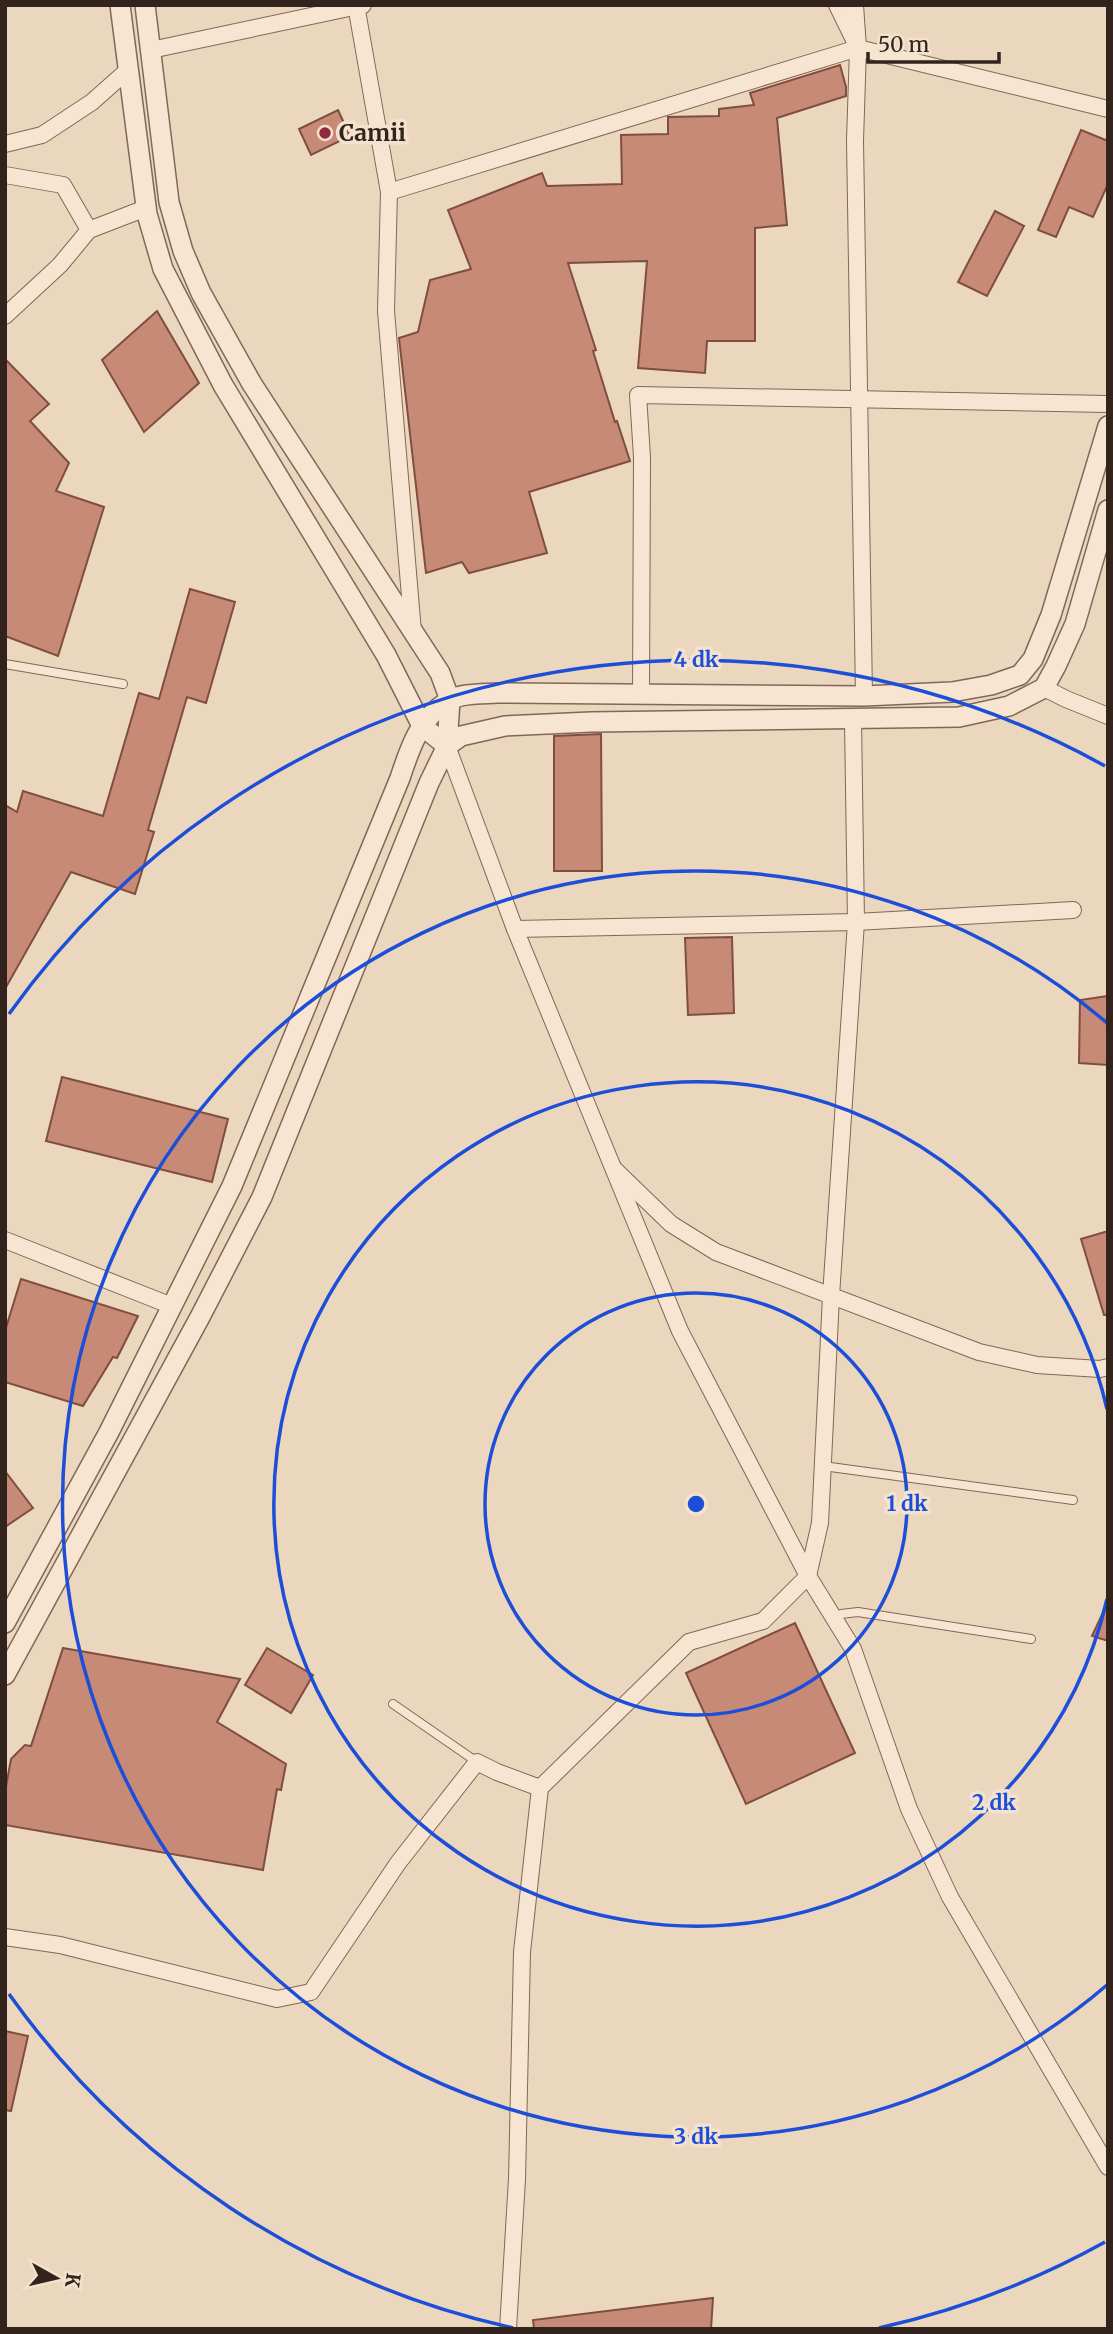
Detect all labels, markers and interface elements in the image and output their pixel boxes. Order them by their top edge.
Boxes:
scale bar [868,21,999,65]
text: 50 m [878,31,929,58]
place label: Camii [339,118,406,147]
marker: Camii [317,125,333,141]
text: 4 dk [674,646,719,673]
text: 1 dk [886,1490,928,1517]
centre of rings [684,1492,708,1516]
text: 2 dk [972,1789,1016,1816]
text: 3 dk [674,2123,718,2150]
north arrow [21,2243,91,2313]
text: K [60,2272,86,2290]

